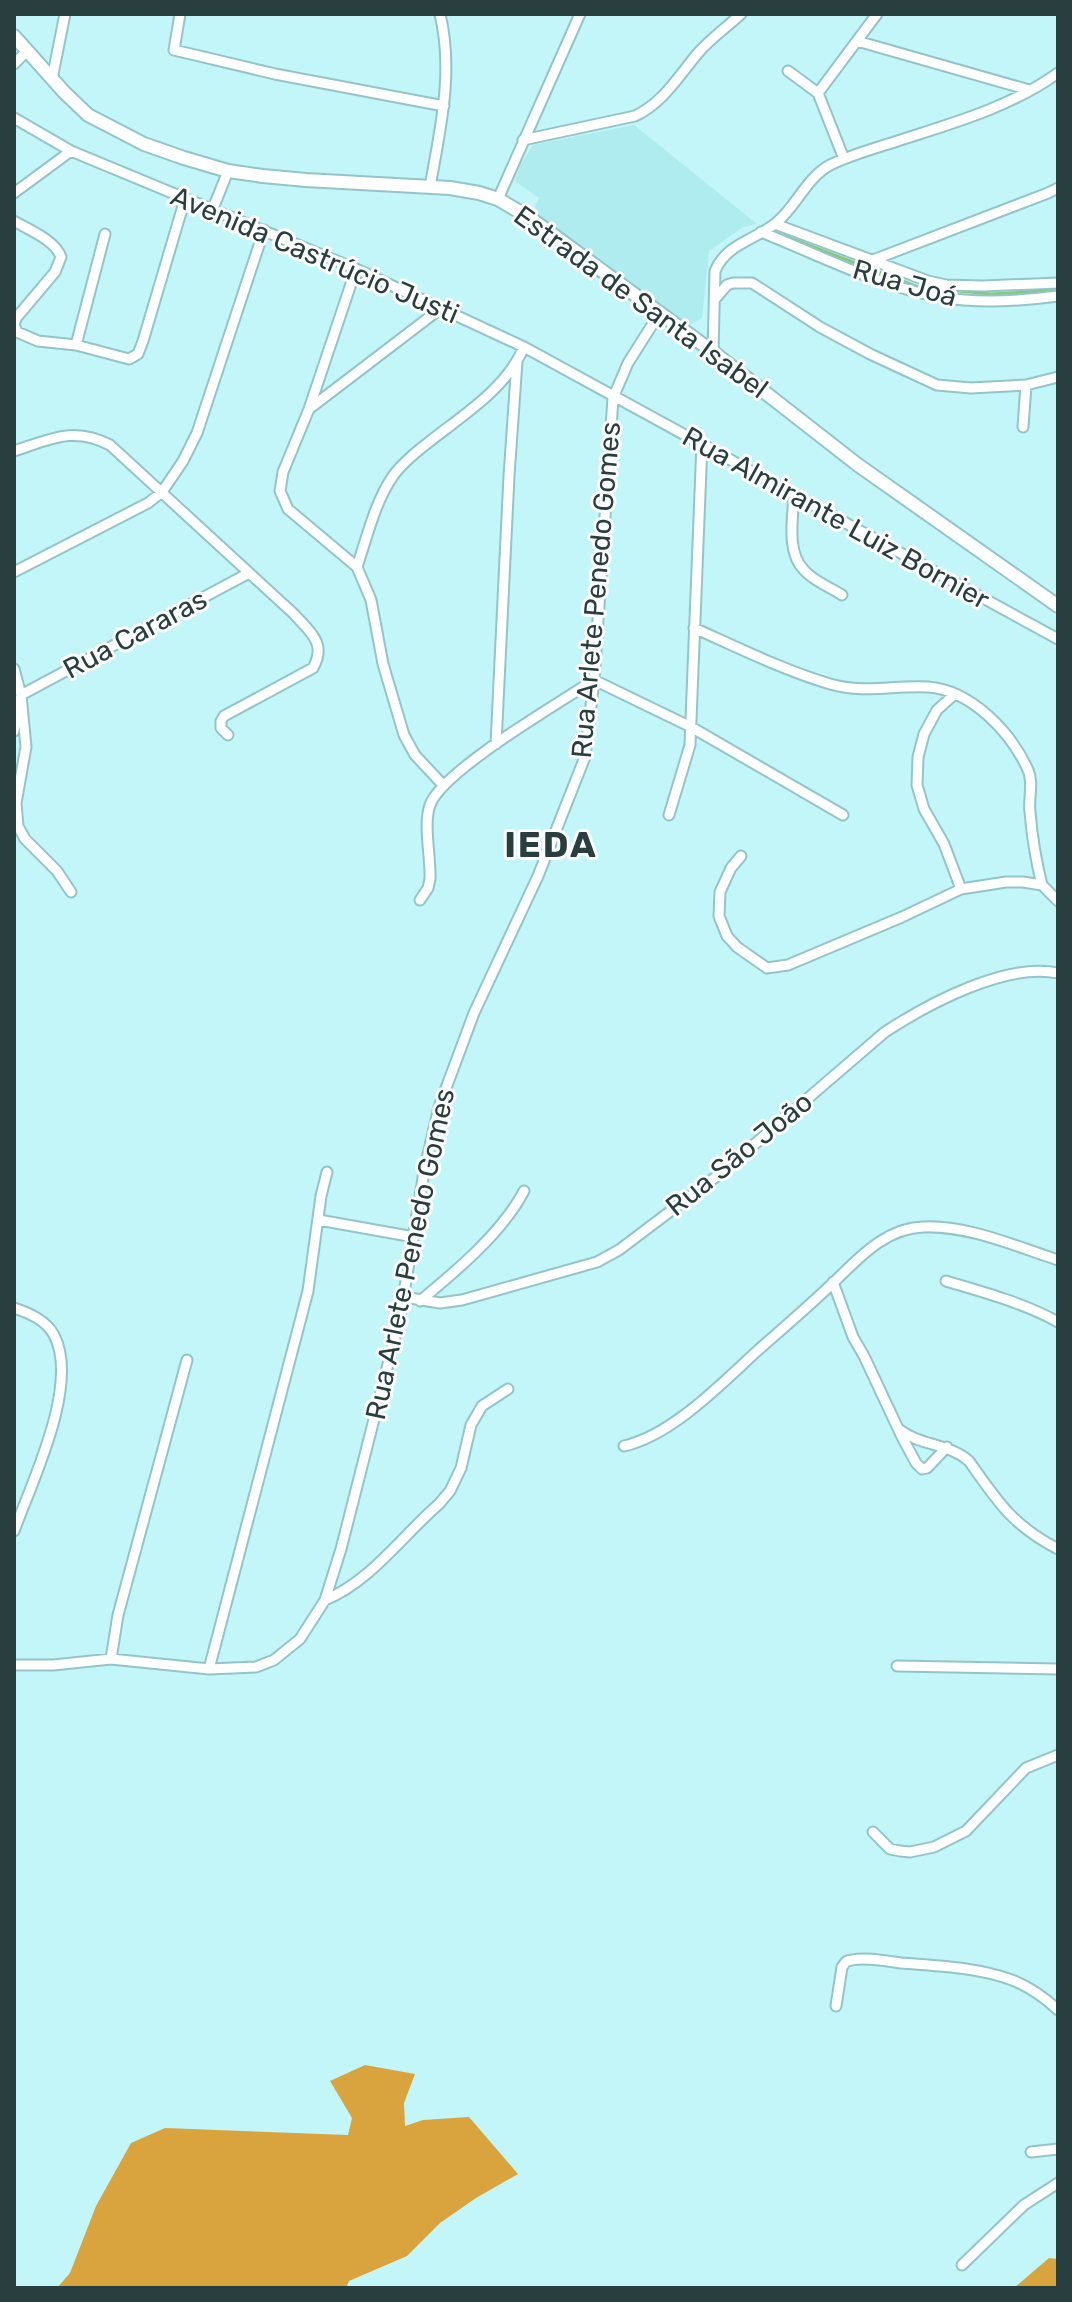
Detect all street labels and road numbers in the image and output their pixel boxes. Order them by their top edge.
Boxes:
street label: Avenida Castrúcio Justi [166,179,464,331]
street label: Estrada de Santa Isabel [508,199,774,405]
street label: Rua Joá [849,252,961,314]
street label: Rua Arlete Penedo Gomes [565,420,627,760]
street label: Rua Almirante Luiz Bornier [677,420,995,616]
street label: Rua Cararas [58,582,212,686]
street label: Rua Arlete Penedo Gomes [359,1085,461,1423]
street label: Rua São João [659,1085,819,1223]

